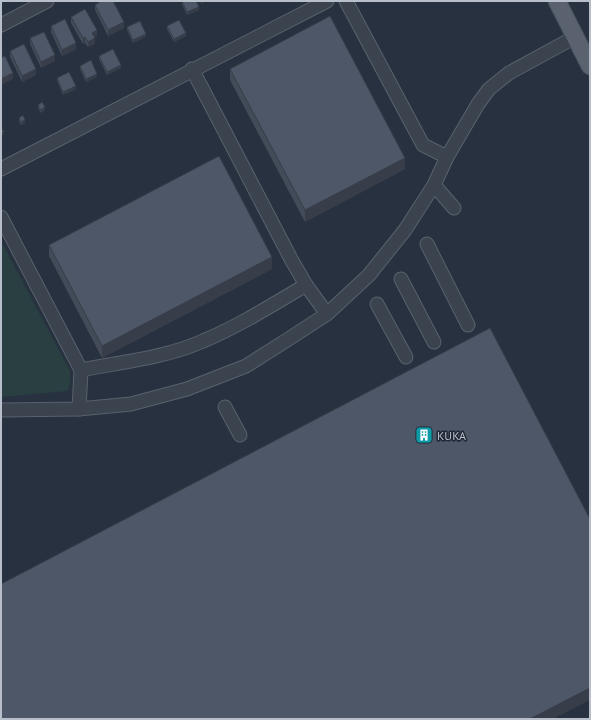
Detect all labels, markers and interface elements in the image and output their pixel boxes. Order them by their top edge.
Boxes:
building icon: KUKA [414,425,434,445]
place label: KUKA [437,428,466,443]

